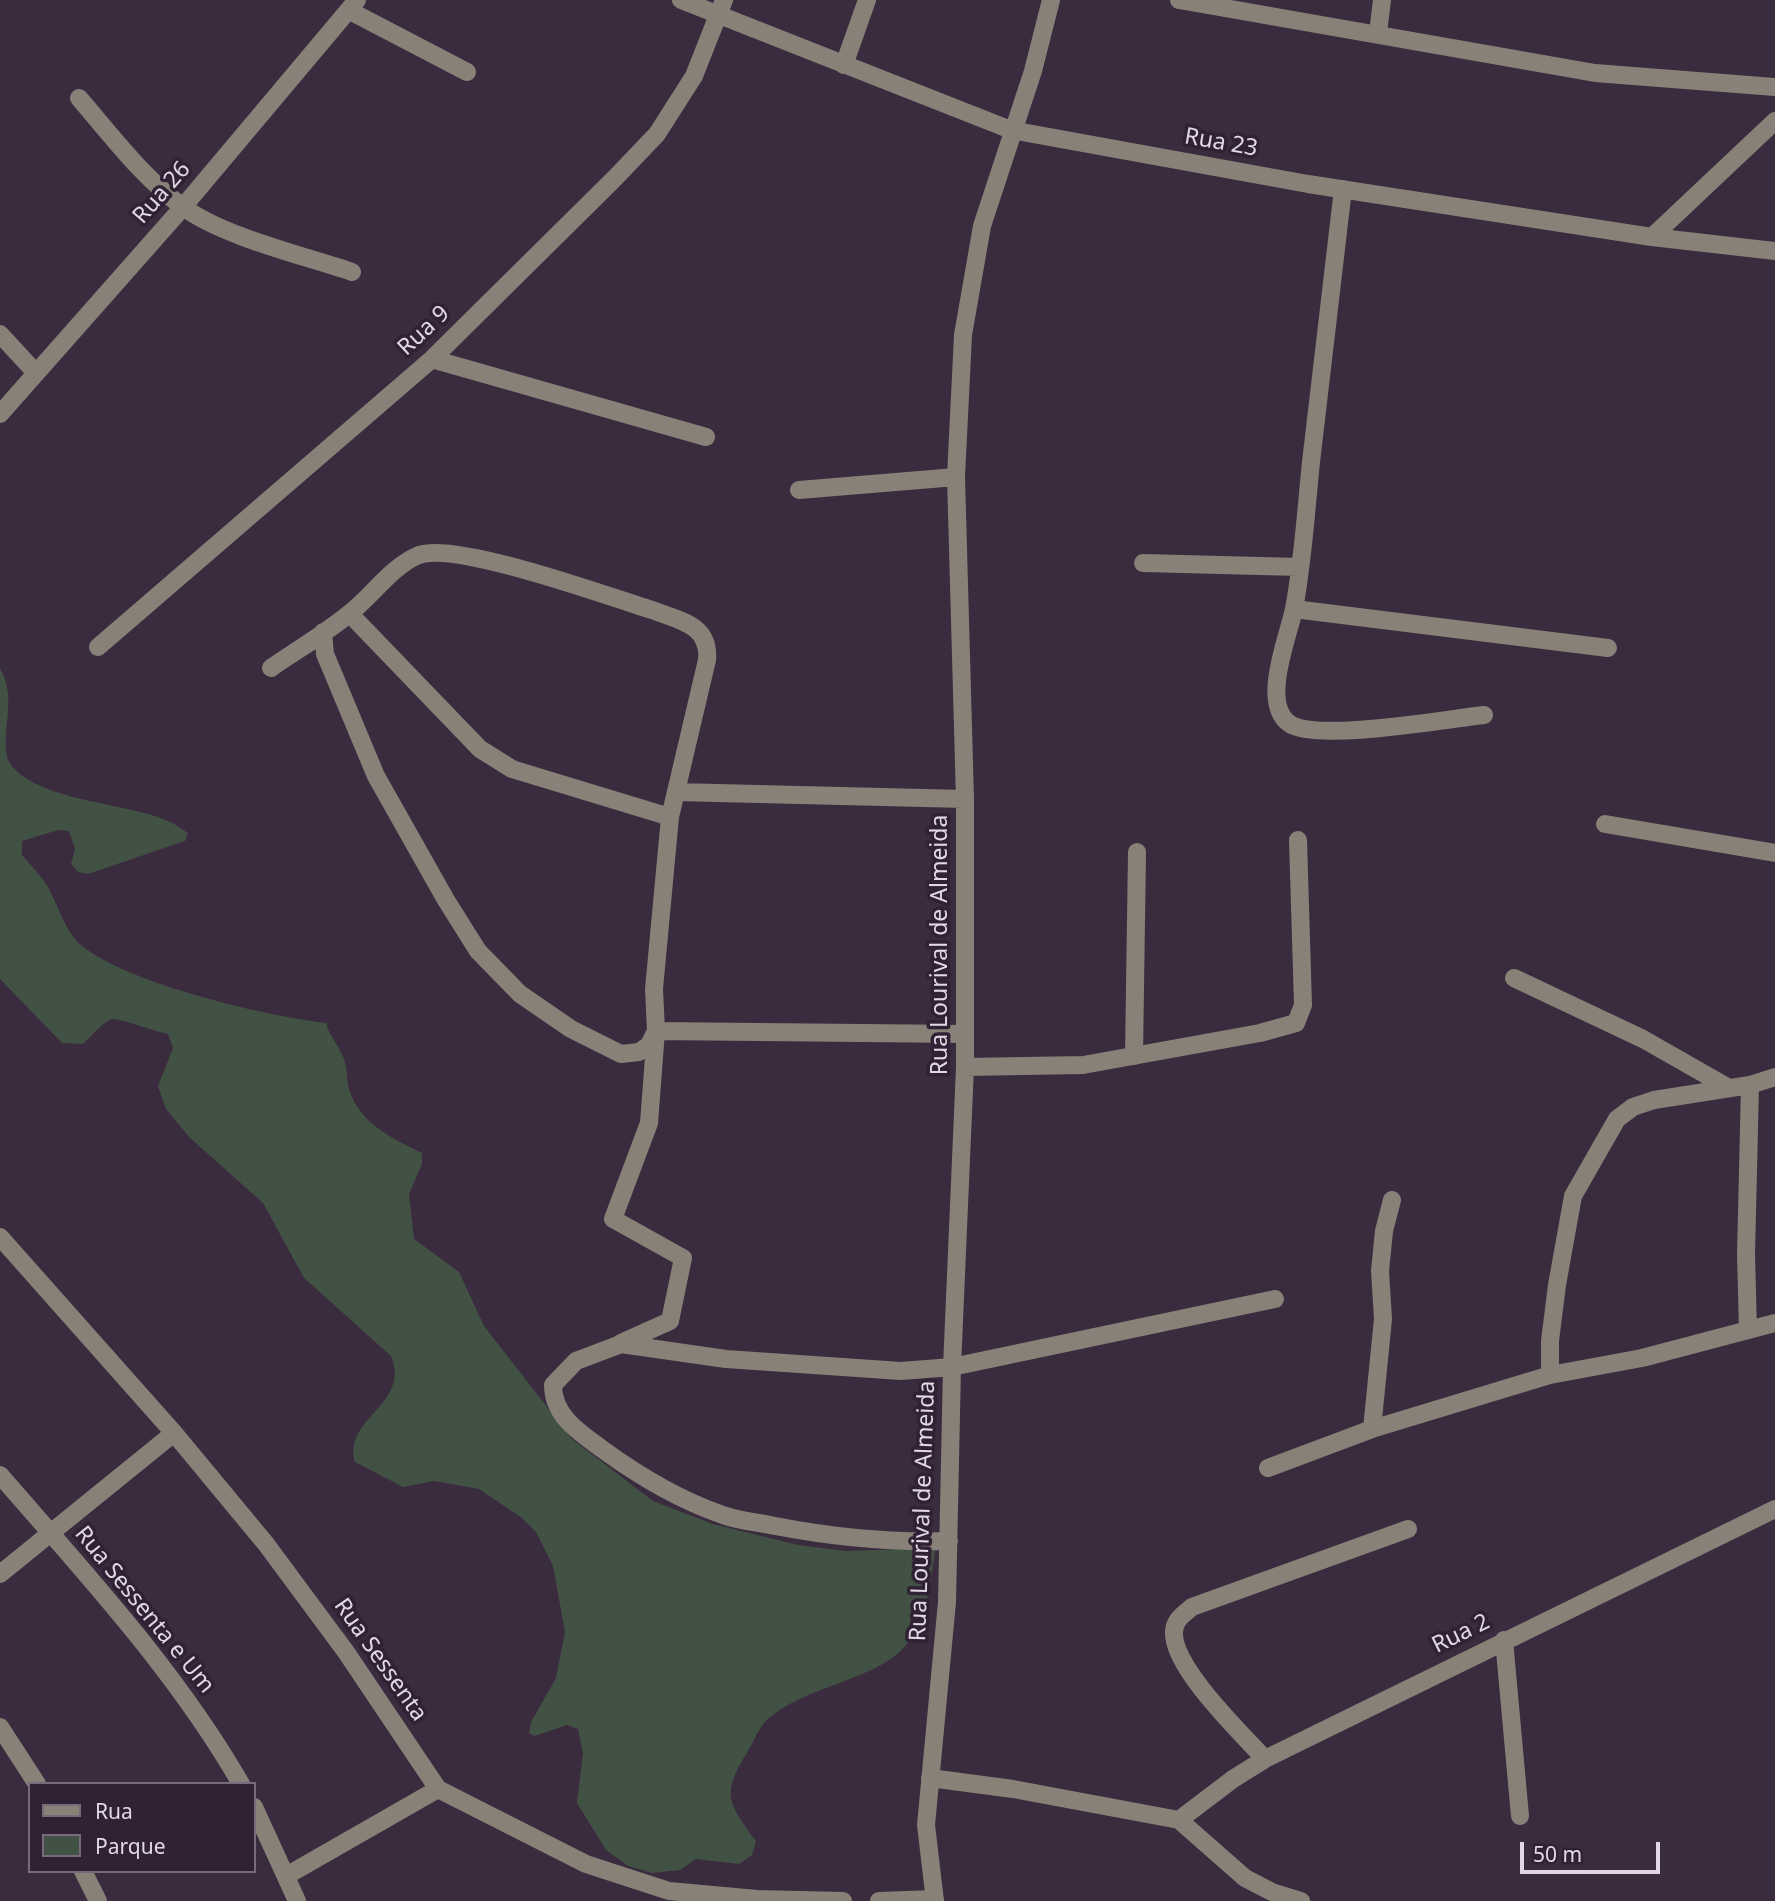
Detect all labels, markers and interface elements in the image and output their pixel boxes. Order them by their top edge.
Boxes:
street label: Rua 23 [1182,123,1260,163]
street label: Rua 26 [127,156,197,230]
street label: Rua 9 [392,300,456,362]
street label: Rua Lourival de Almeida [926,815,954,1075]
street label: Rua Lourival de Almeida [905,1380,941,1642]
street label: Rua Sessenta e Um [68,1521,220,1699]
street label: Rua Sessenta [328,1593,432,1727]
street label: Rua 2 [1428,1608,1494,1660]
legend [28,1782,256,1873]
text: Rua [95,1797,133,1825]
scale bar [1523,1828,1663,1872]
text: Parque [95,1832,165,1860]
text: 50 m [1533,1840,1582,1868]

